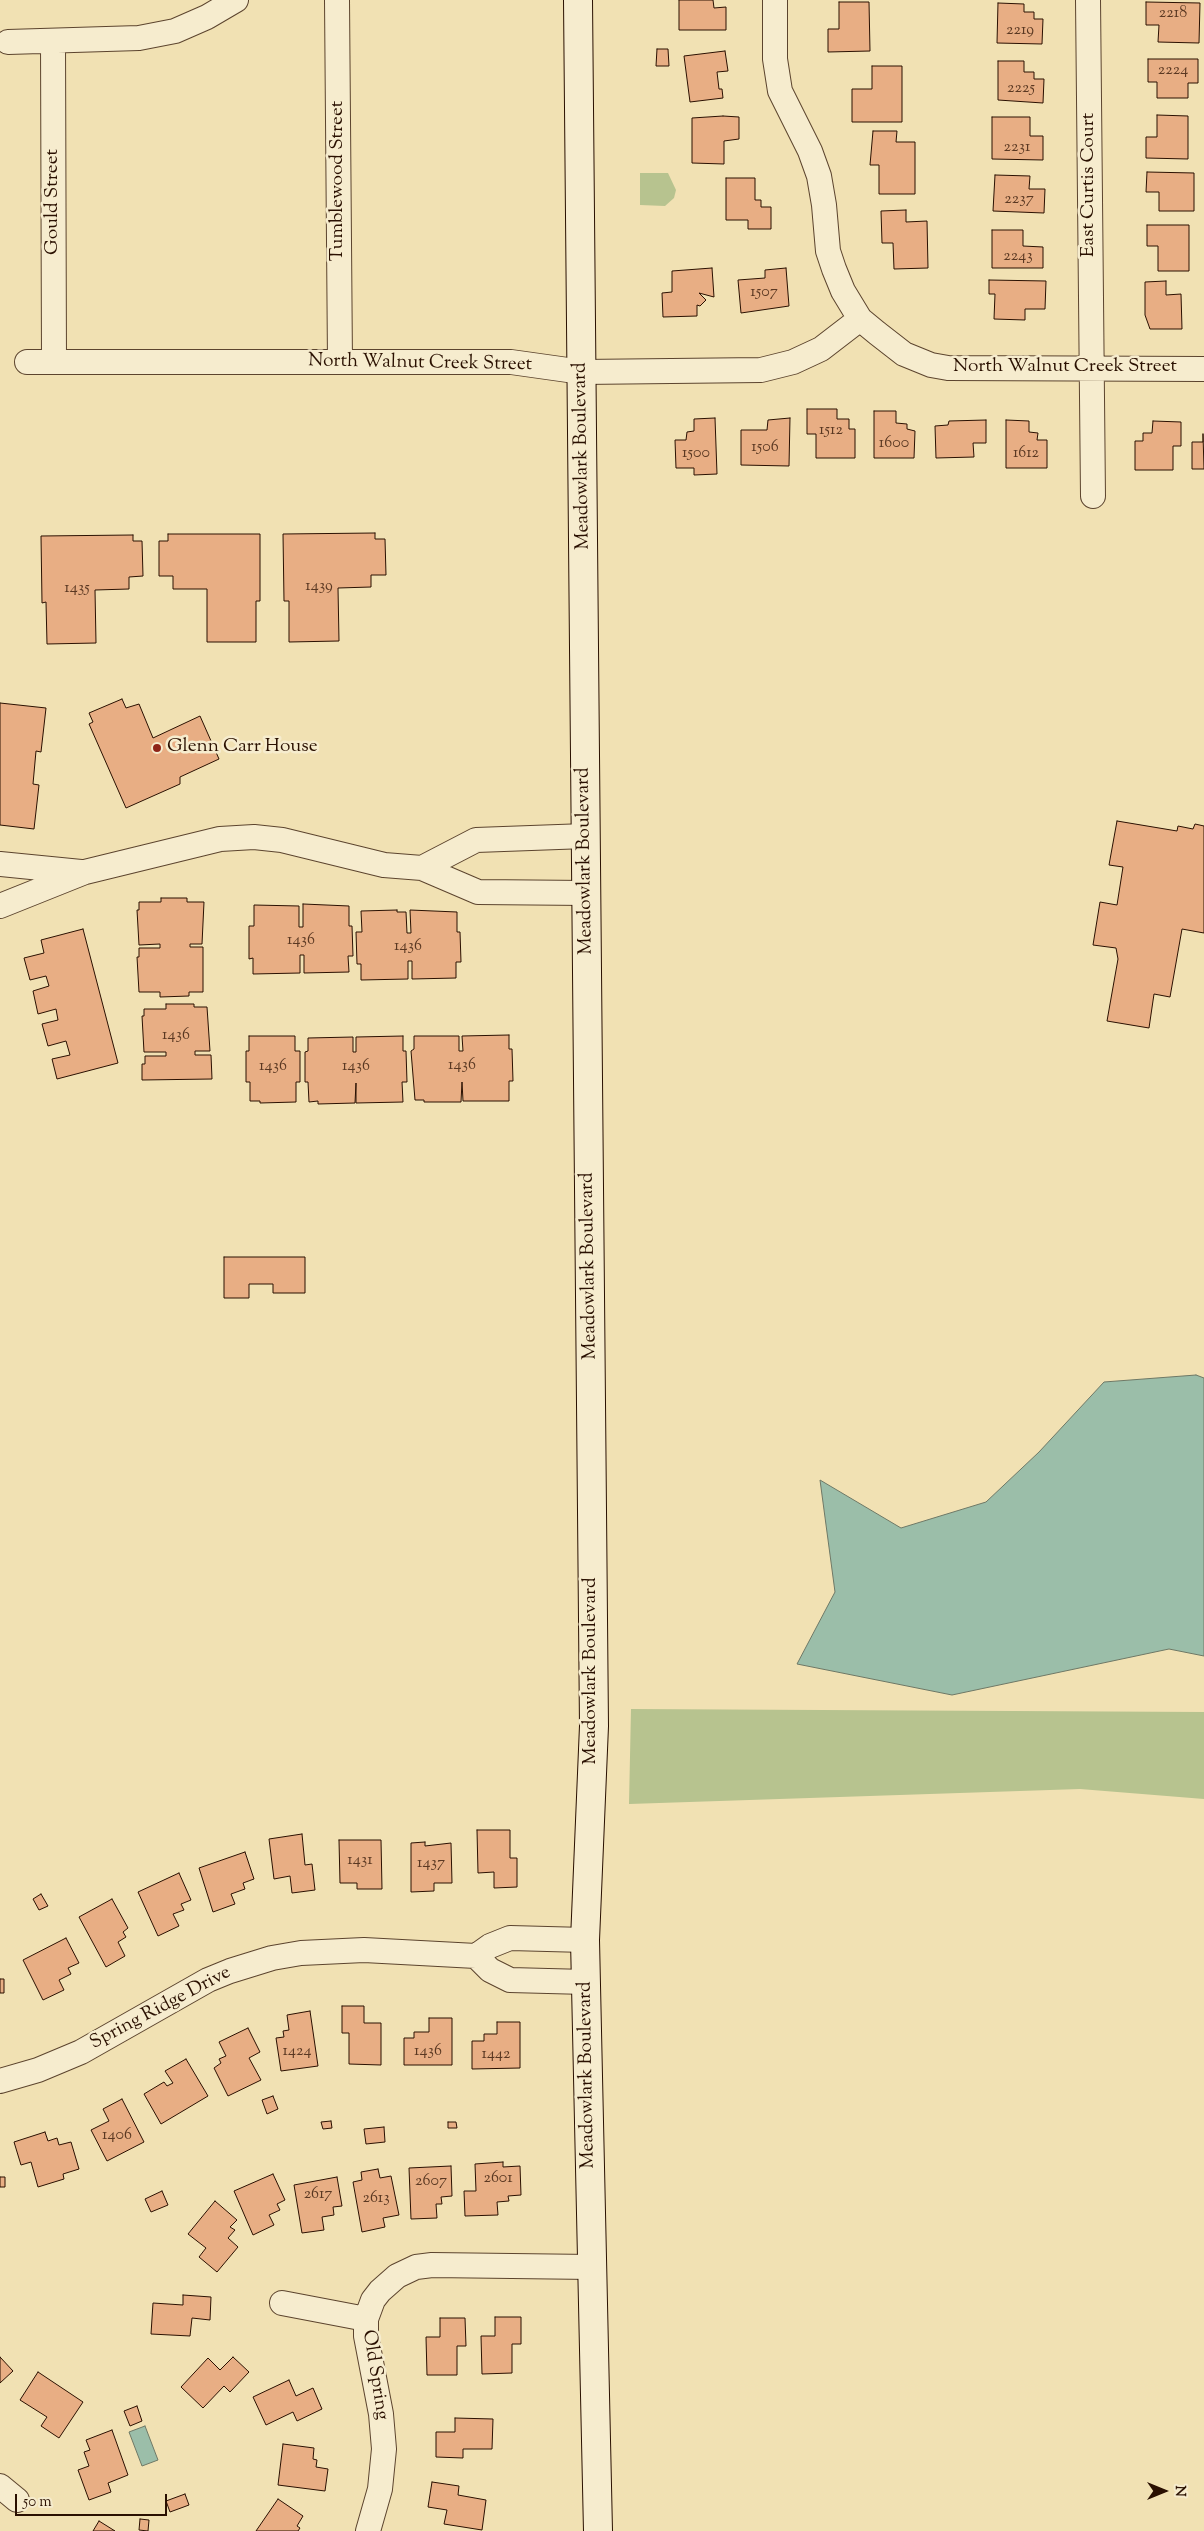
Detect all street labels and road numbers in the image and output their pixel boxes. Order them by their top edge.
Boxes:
street label: Tumblewood Street [328,101,350,261]
street label: East Curtis Court [1079,113,1101,257]
street label: Gould Street [43,149,65,255]
street label: North Walnut Creek Street [308,351,532,377]
street label: North Walnut Creek Street [953,357,1177,379]
street label: Meadowlark Boulevard [570,362,596,550]
street label: Meadowlark Boulevard [573,767,599,955]
street label: Meadowlark Boulevard [577,1172,603,1360]
street label: Meadowlark Boulevard [581,1577,603,1765]
street label: Spring Ridge Drive [87,1962,235,2056]
street label: Meadowlark Boulevard [575,1981,601,2169]
street label: Old Spring [356,2328,392,2422]

